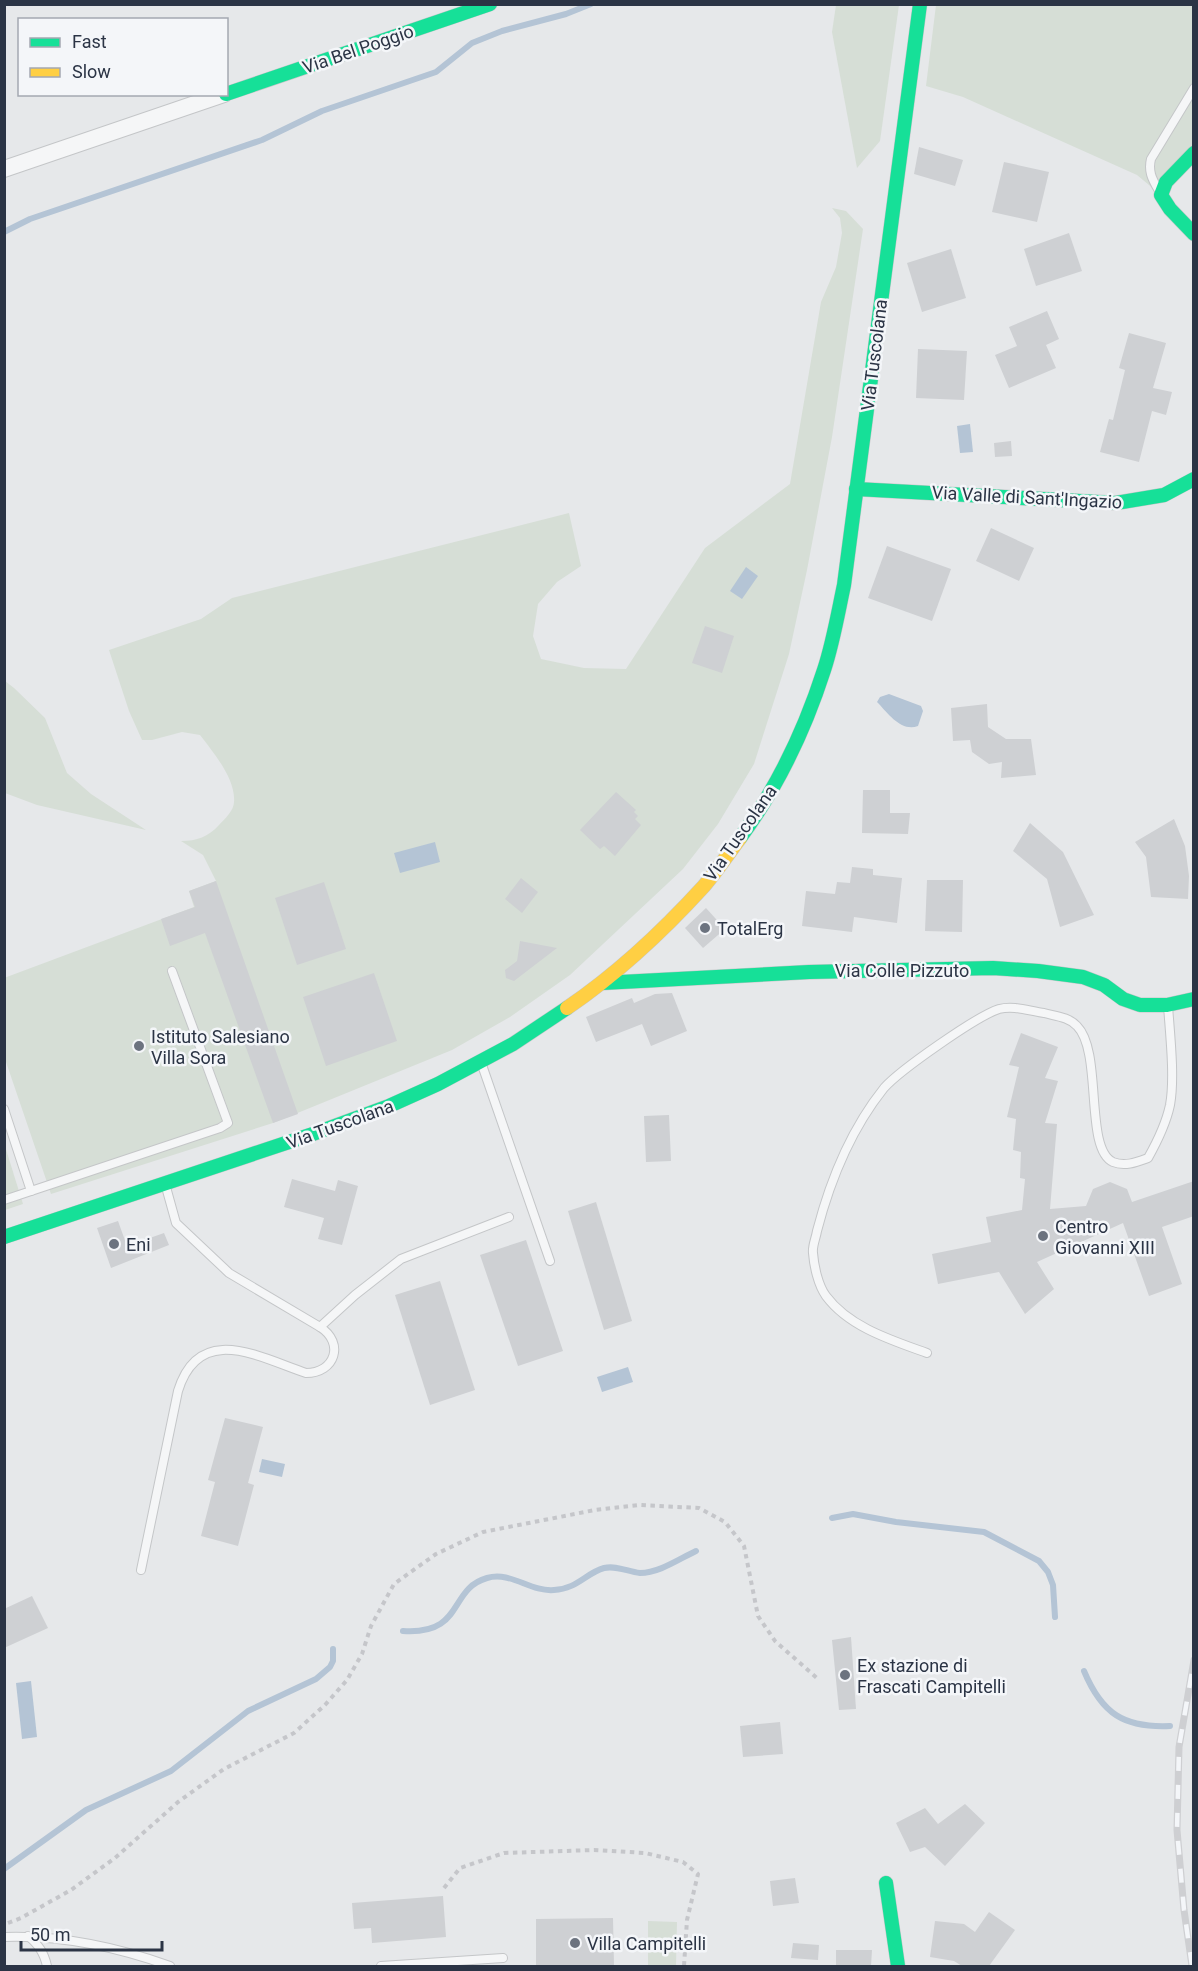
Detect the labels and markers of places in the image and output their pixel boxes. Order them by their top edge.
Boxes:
place label: TotalErg [717,918,783,939]
marker: TotalErg [698,921,712,935]
place label: Istituto Salesiano Villa Sora [151,1026,290,1068]
marker: Istituto Salesiano Villa Sora [132,1039,146,1053]
place label: Centro Giovanni XIII [1055,1216,1155,1258]
marker: Centro Giovanni XIII [1036,1229,1050,1243]
place label: Eni [126,1234,151,1255]
marker: Eni [107,1237,121,1251]
place label: Ex stazione di Frascati Campitelli [857,1655,1006,1697]
marker: Ex stazione di Frascati Campitelli [838,1668,852,1682]
place label: Villa Campitelli [587,1933,706,1954]
marker: Villa Campitelli [568,1936,582,1950]

